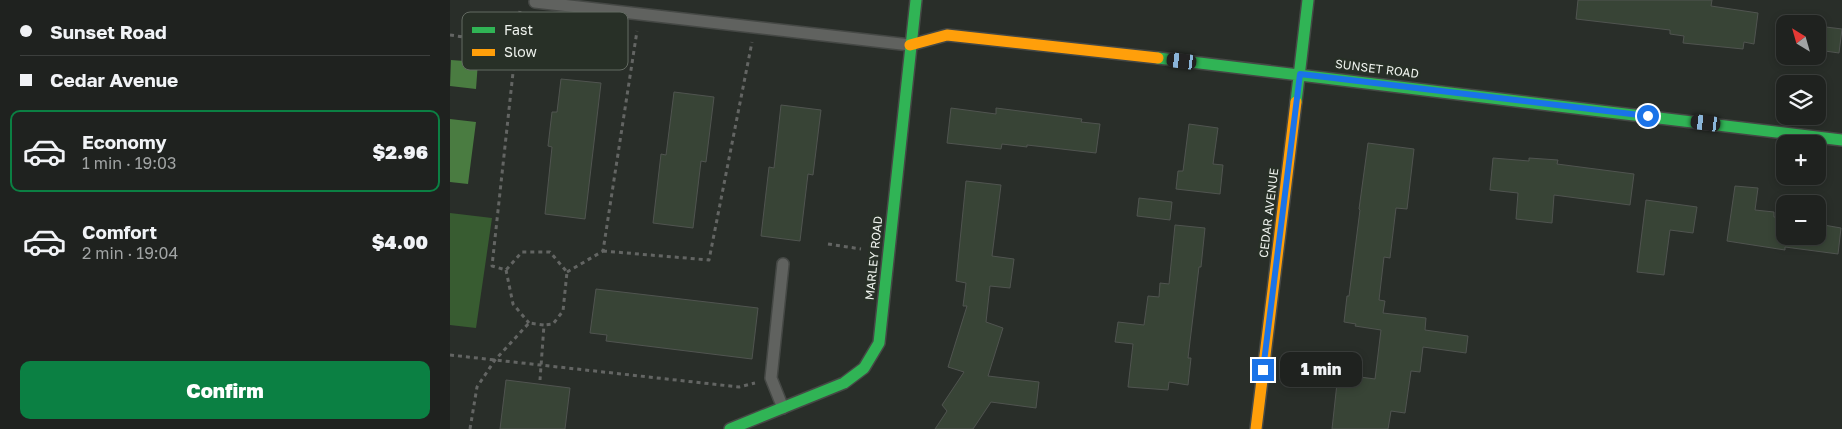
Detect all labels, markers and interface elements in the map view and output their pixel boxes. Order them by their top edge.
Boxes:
legend [462,12,628,70]
north arrow [1776,15,1826,65]
map controls [1776,15,1826,245]
text: Sunset Road [50,20,167,43]
text: Fast [504,21,533,38]
text: Slow [504,43,537,60]
car [1166,52,1197,70]
street label: SUNSET ROAD [1334,56,1420,81]
text: Cedar Avenue [50,68,178,91]
button: layers [1776,75,1826,125]
route start [1637,105,1659,127]
car [1690,114,1721,132]
icon: car [22,129,67,174]
text: Economy [82,130,167,153]
button: + [1776,135,1826,185]
text: $2.96 [373,140,428,163]
text: 1 min · 19:03 [82,153,176,173]
street label: CEDAR AVENUE [1256,167,1281,259]
button: − [1776,195,1826,245]
street label: MARLEY ROAD [862,215,885,301]
icon: car [22,219,67,264]
text: Comfort [82,220,157,243]
text: $4.00 [372,230,428,253]
text: 2 min · 19:04 [82,243,178,263]
callout: 1 min [1280,352,1363,388]
route end [1252,359,1274,381]
text: 1 min [1301,359,1341,379]
button: Confirm [20,361,430,419]

